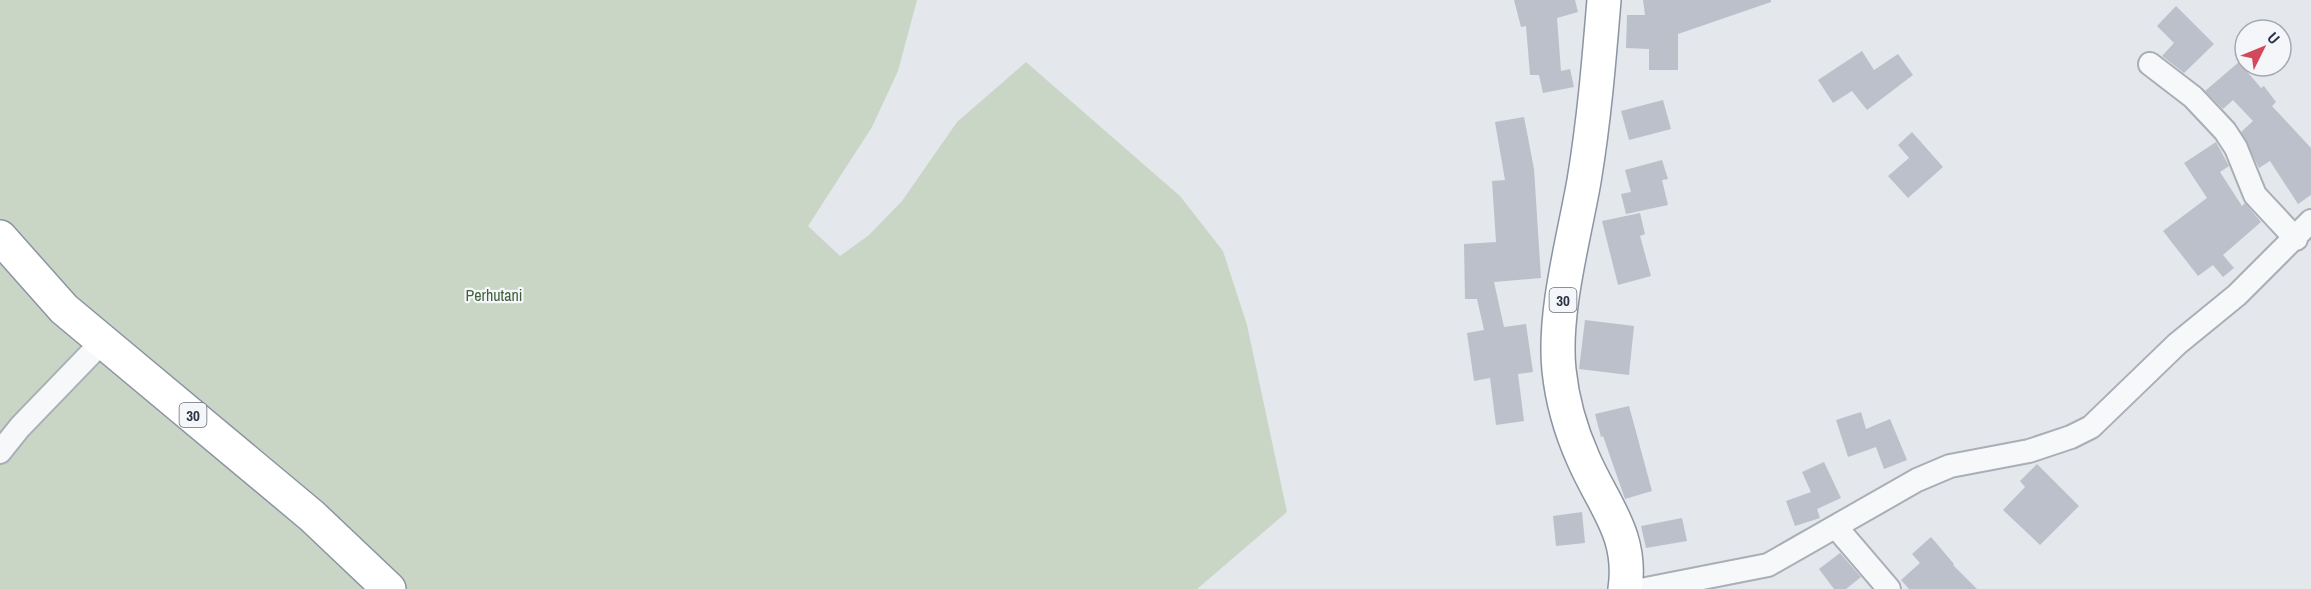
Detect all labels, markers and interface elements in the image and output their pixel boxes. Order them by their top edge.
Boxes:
north arrow [2233,18,2293,78]
text: U [2263,27,2285,49]
park label: Perhutani [466,284,522,306]
road number: 30 [1550,288,1576,312]
road number: 30 [180,403,206,427]

